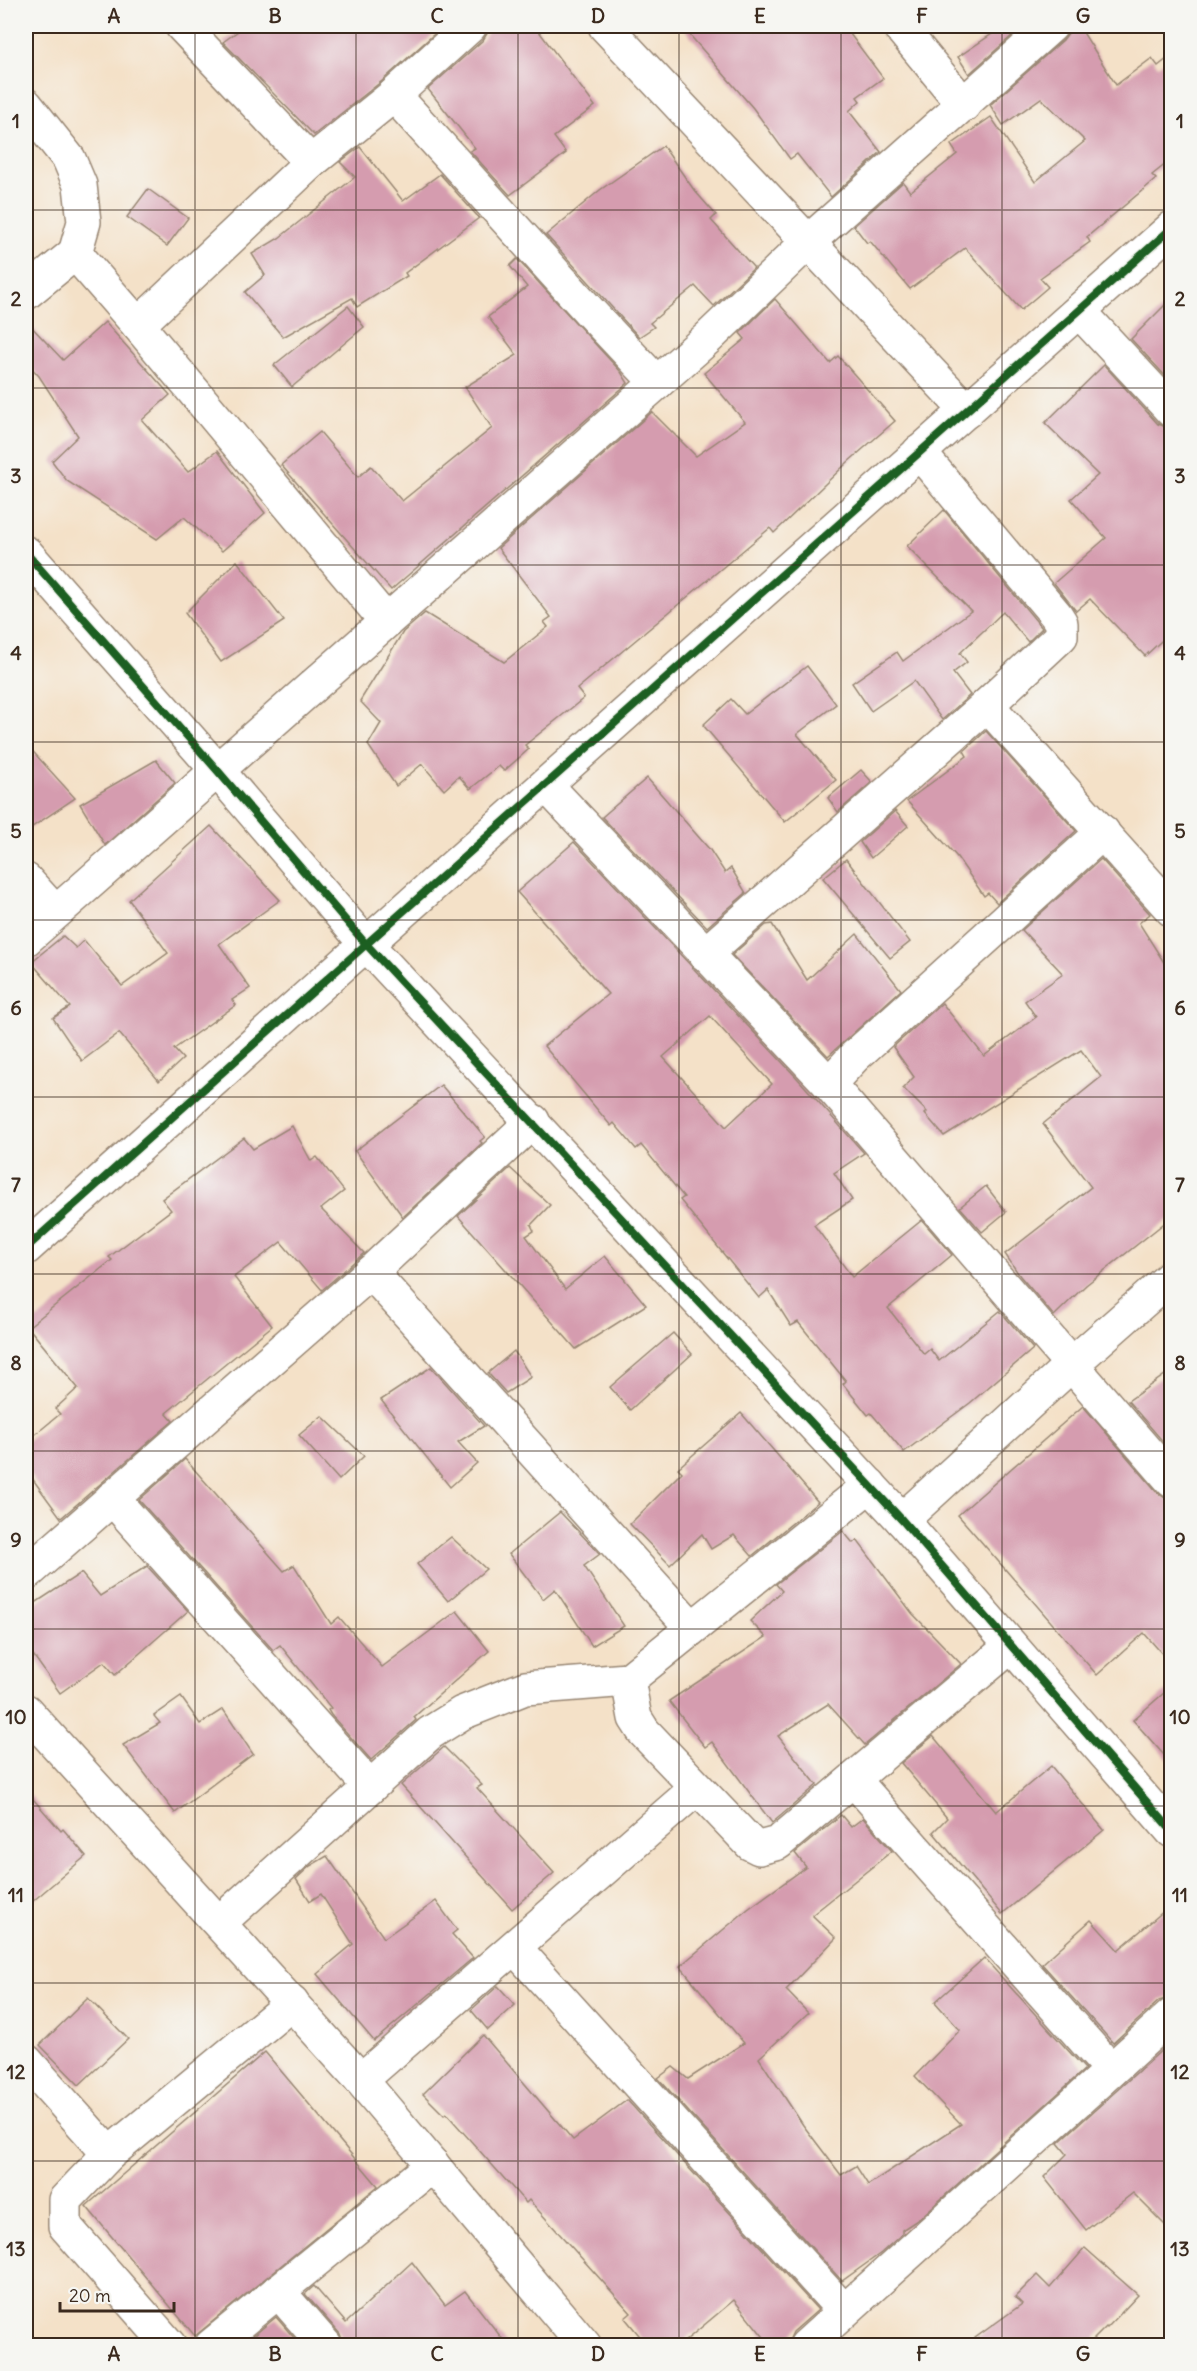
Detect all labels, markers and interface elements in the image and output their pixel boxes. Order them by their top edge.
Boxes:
text: A [108,3,121,28]
text: B [268,3,282,28]
text: C [430,3,444,28]
text: D [591,3,605,28]
text: E [754,3,766,28]
text: F [916,3,928,28]
text: G [1076,3,1090,28]
text: 1 [12,108,20,133]
text: 1 [1176,108,1184,133]
text: 2 [11,286,22,311]
text: 2 [1175,286,1186,311]
text: 3 [10,463,22,488]
text: 3 [1174,463,1186,488]
text: 4 [10,640,22,665]
text: 4 [1174,640,1186,665]
text: 5 [10,818,22,843]
text: 5 [1174,818,1186,843]
text: 6 [10,995,22,1020]
text: 6 [1174,995,1186,1020]
text: 7 [11,1172,21,1197]
text: 7 [1175,1172,1185,1197]
text: 8 [10,1350,22,1375]
text: 8 [1174,1350,1186,1375]
text: 9 [10,1527,22,1552]
text: 9 [1174,1527,1186,1552]
text: 10 [5,1704,27,1729]
text: 10 [1169,1704,1191,1729]
text: 11 [8,1882,24,1907]
text: 11 [1172,1882,1188,1907]
text: 12 [7,2059,25,2084]
text: 12 [1171,2059,1189,2084]
text: 13 [6,2236,26,2261]
text: 13 [1170,2236,1190,2261]
scale bar [60,2275,174,2313]
text: 20 m [69,2284,111,2307]
text: A [108,2341,121,2366]
text: B [268,2341,282,2366]
text: C [430,2341,444,2366]
text: D [591,2341,605,2366]
text: E [754,2341,766,2366]
text: F [916,2341,928,2366]
text: G [1076,2341,1090,2366]

